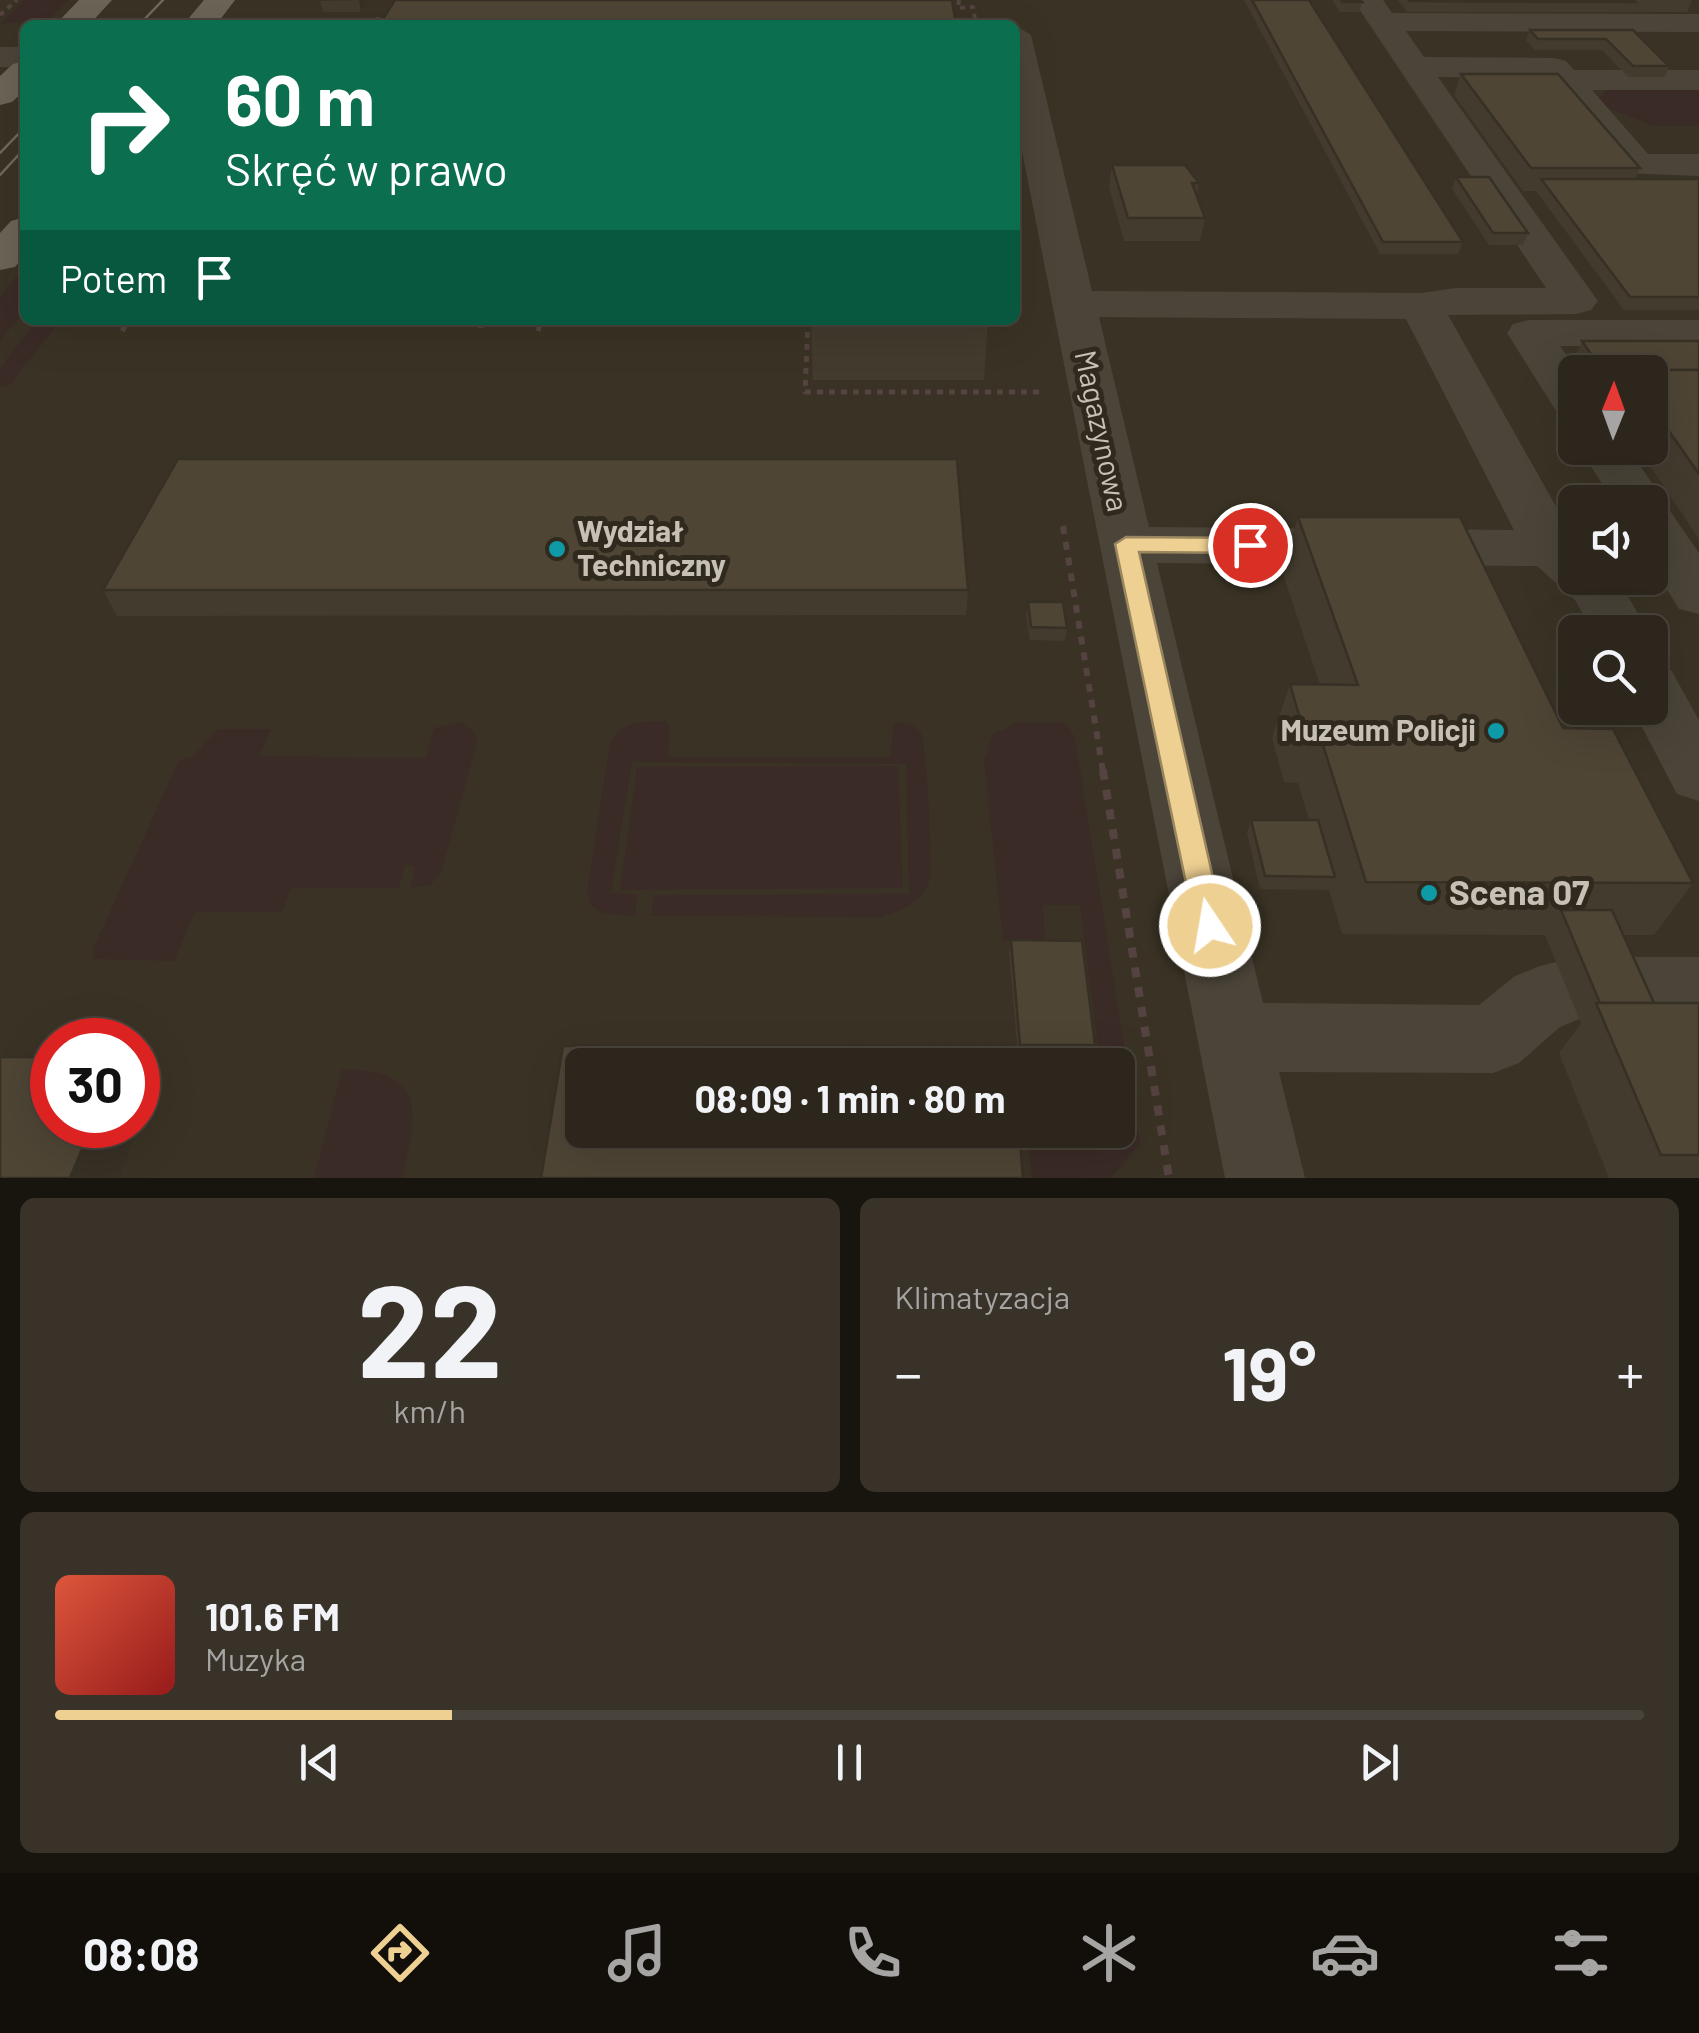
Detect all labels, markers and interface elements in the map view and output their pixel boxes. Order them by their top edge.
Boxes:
text: 60 m [225,56,375,140]
icon: right [60,60,190,190]
text: Skręć w prawo [225,141,508,195]
icon: arrive [187,250,242,305]
text: Potem [60,255,167,301]
street label: Magazynowa [1068,347,1138,514]
north arrow [1558,355,1668,465]
map controls [1558,355,1668,725]
button: sound [1558,485,1668,595]
pin [1208,503,1293,588]
place label: Wydział Techniczny [577,512,726,582]
icon: arrive [1223,518,1278,573]
marker: Wydział Techniczny [546,538,568,560]
button: search [1558,615,1668,725]
place label: Muzeum Policji [1281,711,1476,747]
marker: Muzeum Policji [1485,720,1507,742]
place label: Scena 07 [1449,870,1589,912]
position arrow [1158,874,1262,978]
marker: Scena 07 [1418,882,1440,904]
speed limit sign: 30 [30,1018,160,1148]
text: 08:09 · 1 min · 80 m [695,1075,1005,1121]
text: 22 [357,1248,503,1404]
text: Klimatyzacja [895,1277,1070,1315]
text: 19° [1222,1326,1317,1416]
text: − [895,1339,922,1405]
text: + [1616,1339,1644,1405]
text: km/h [394,1391,466,1429]
text: 101.6 FM [205,1593,340,1639]
text: Muzyka [205,1639,306,1677]
icon: previous [292,1735,347,1790]
icon: pause [822,1735,877,1790]
icon: next [1352,1735,1407,1790]
icon: directions [365,1918,435,1988]
icon: music [602,1918,672,1988]
icon: phone [838,1918,908,1988]
icon: climate [1074,1918,1144,1988]
icon: car [1310,1918,1380,1988]
icon: filters [1546,1918,1616,1988]
text: 08:08 [83,1926,199,1980]

